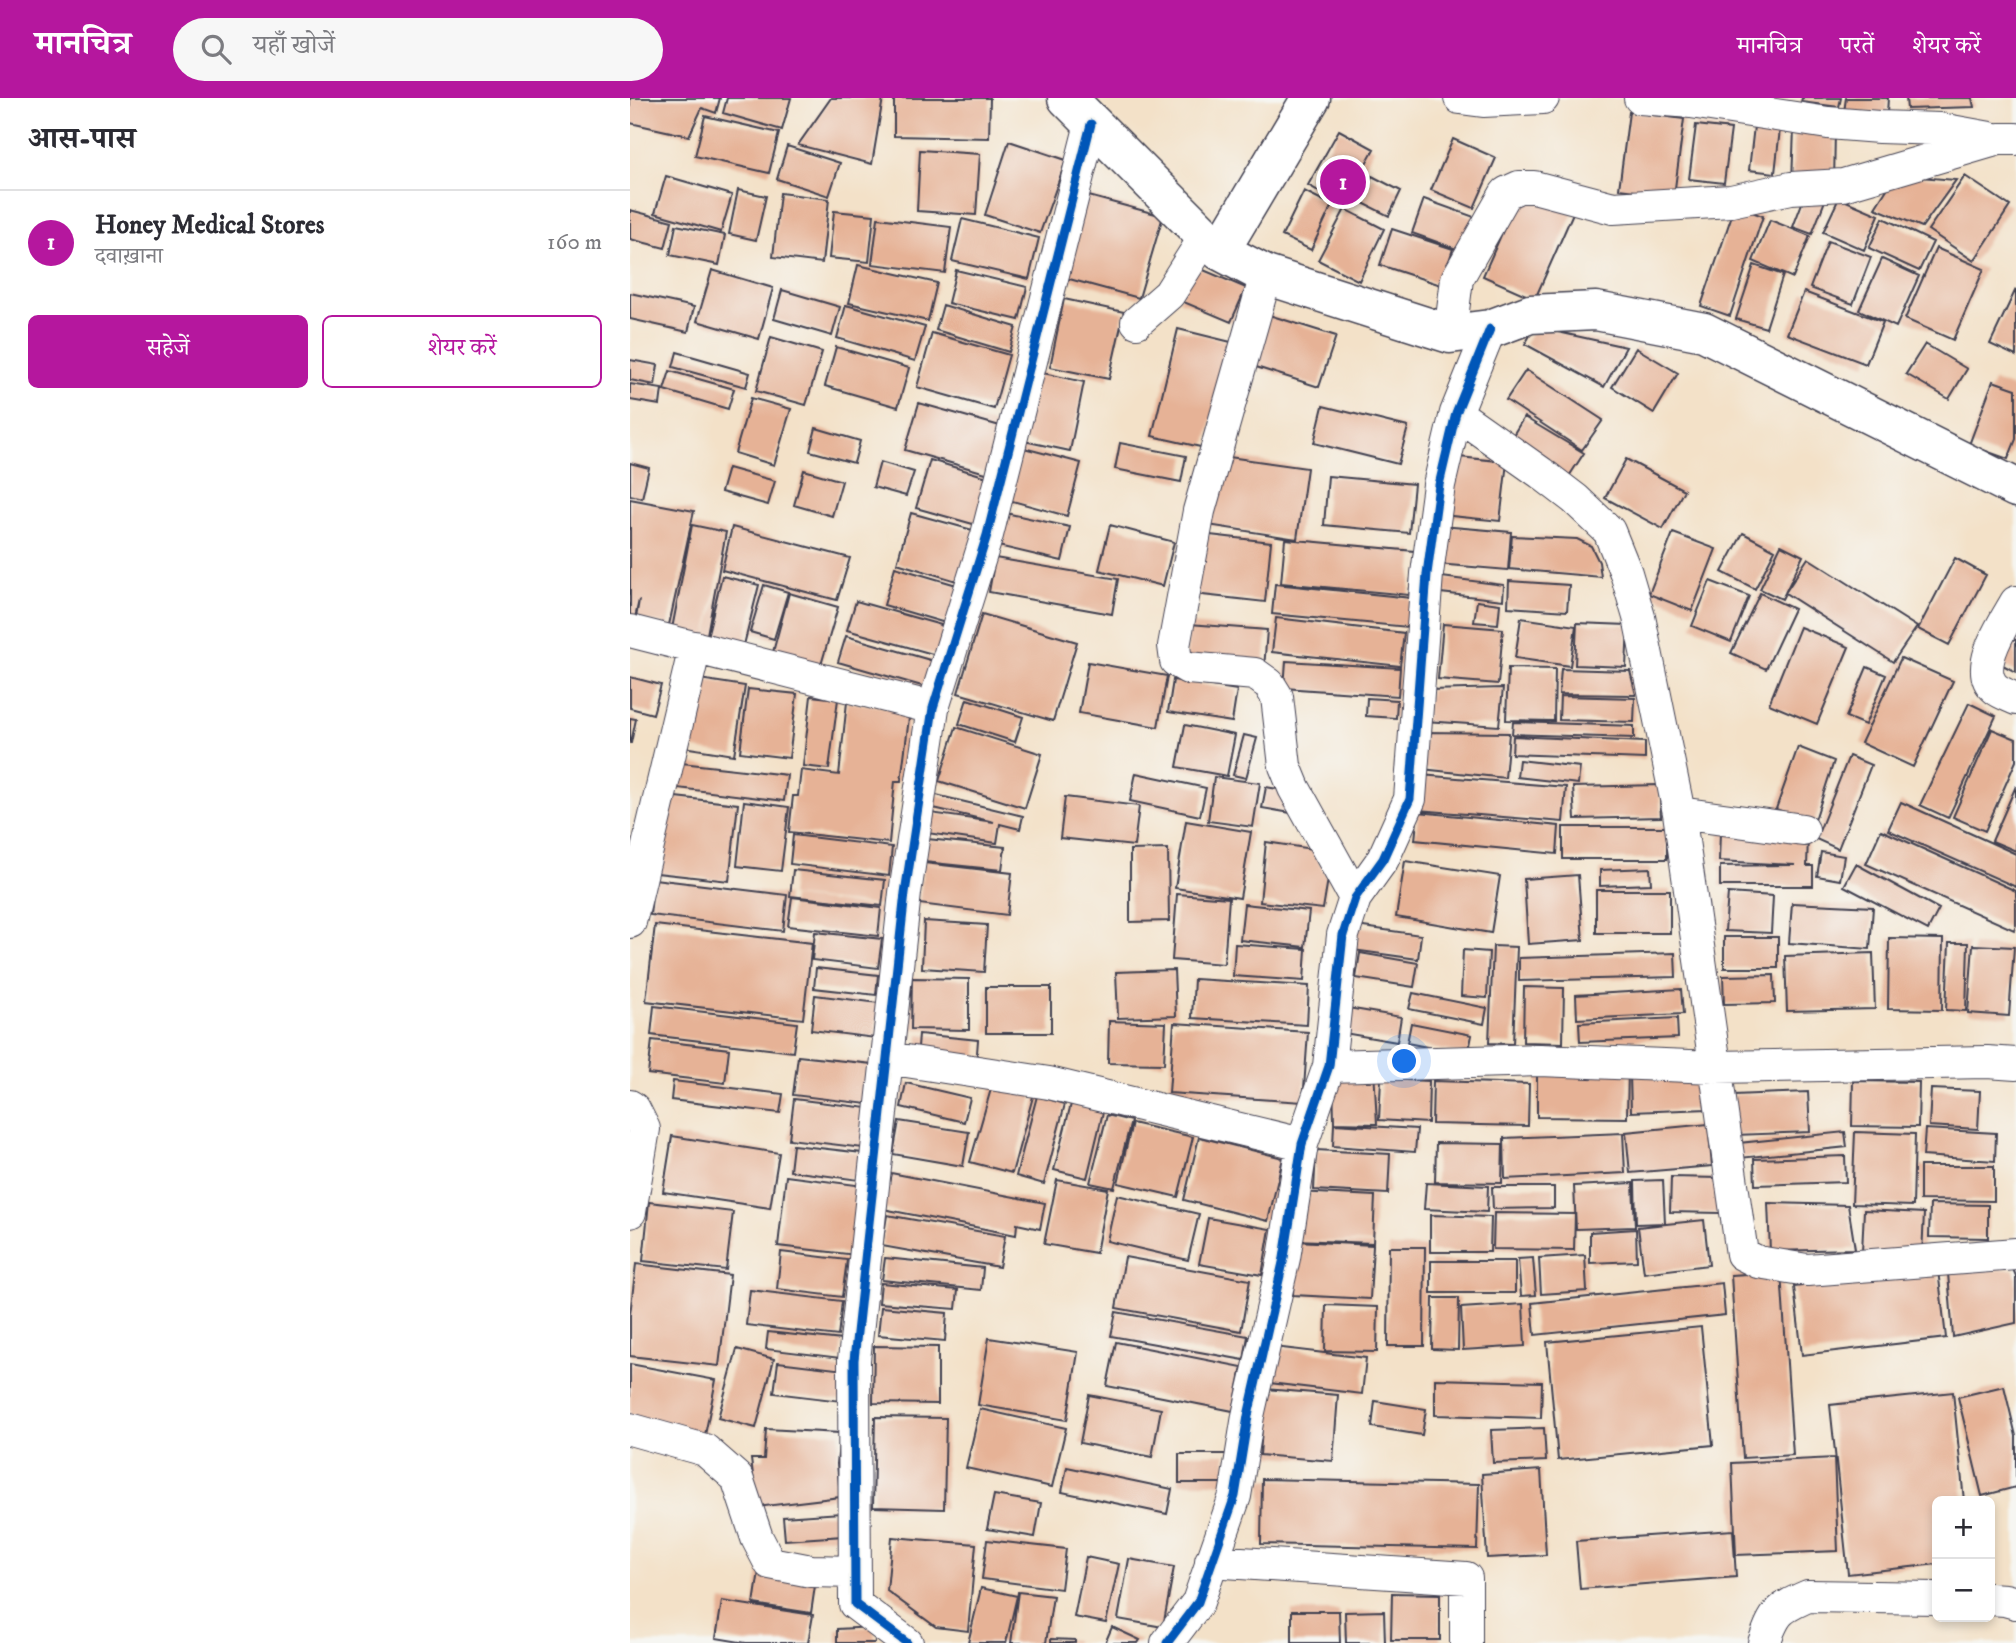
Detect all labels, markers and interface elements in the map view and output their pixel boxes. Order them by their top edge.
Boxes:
search box [173,18,663,81]
text: मानचित्र [35,24,131,65]
text: यहाँ खोजें [253,29,335,62]
icon: search [197,30,235,68]
text: मानचित्र [1737,31,1802,61]
text: परतें [1840,31,1874,61]
text: शेयर करें [1912,31,1981,61]
text: आस-पास [28,121,136,158]
pin: 1 [1320,156,1366,208]
text: Honey Medical Stores [95,209,324,242]
text: 1 [47,228,55,257]
text: 160 m [547,228,602,257]
text: दवाख़ाना [95,242,163,271]
button: सहेजें [28,315,308,388]
button: शेयर करें [322,315,602,388]
your location [1387,1044,1421,1078]
map controls [1932,1496,1995,1622]
button: + [1932,1496,1995,1559]
button: − [1932,1559,1995,1622]

